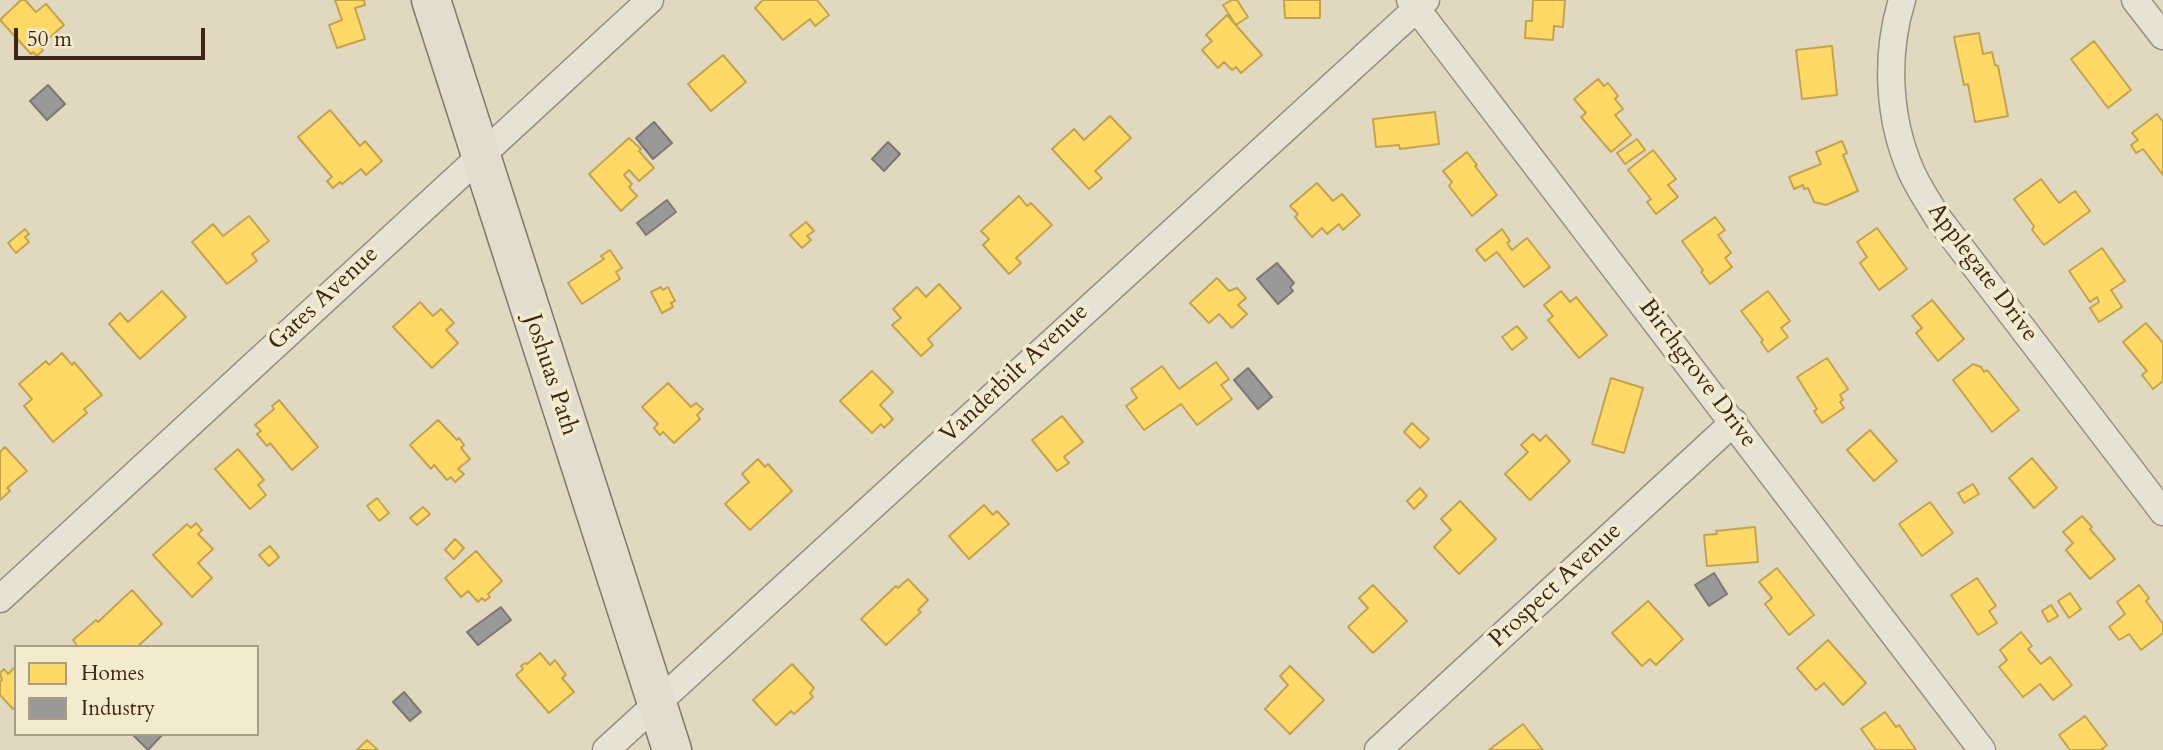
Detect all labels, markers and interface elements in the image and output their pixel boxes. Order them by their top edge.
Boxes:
scale bar [18,14,208,58]
text: 50 m [27,25,72,54]
street label: Applegate Drive [1920,198,2044,348]
street label: Gates Avenue [263,241,385,357]
street label: Birchgrove Drive [1632,294,1762,454]
street label: Vanderbilt Avenue [935,298,1095,450]
street label: Joshuas Path [517,311,583,439]
street label: Prospect Avenue [1484,517,1628,655]
legend [14,645,259,736]
text: Homes [81,659,144,688]
text: Industry [81,694,155,723]

